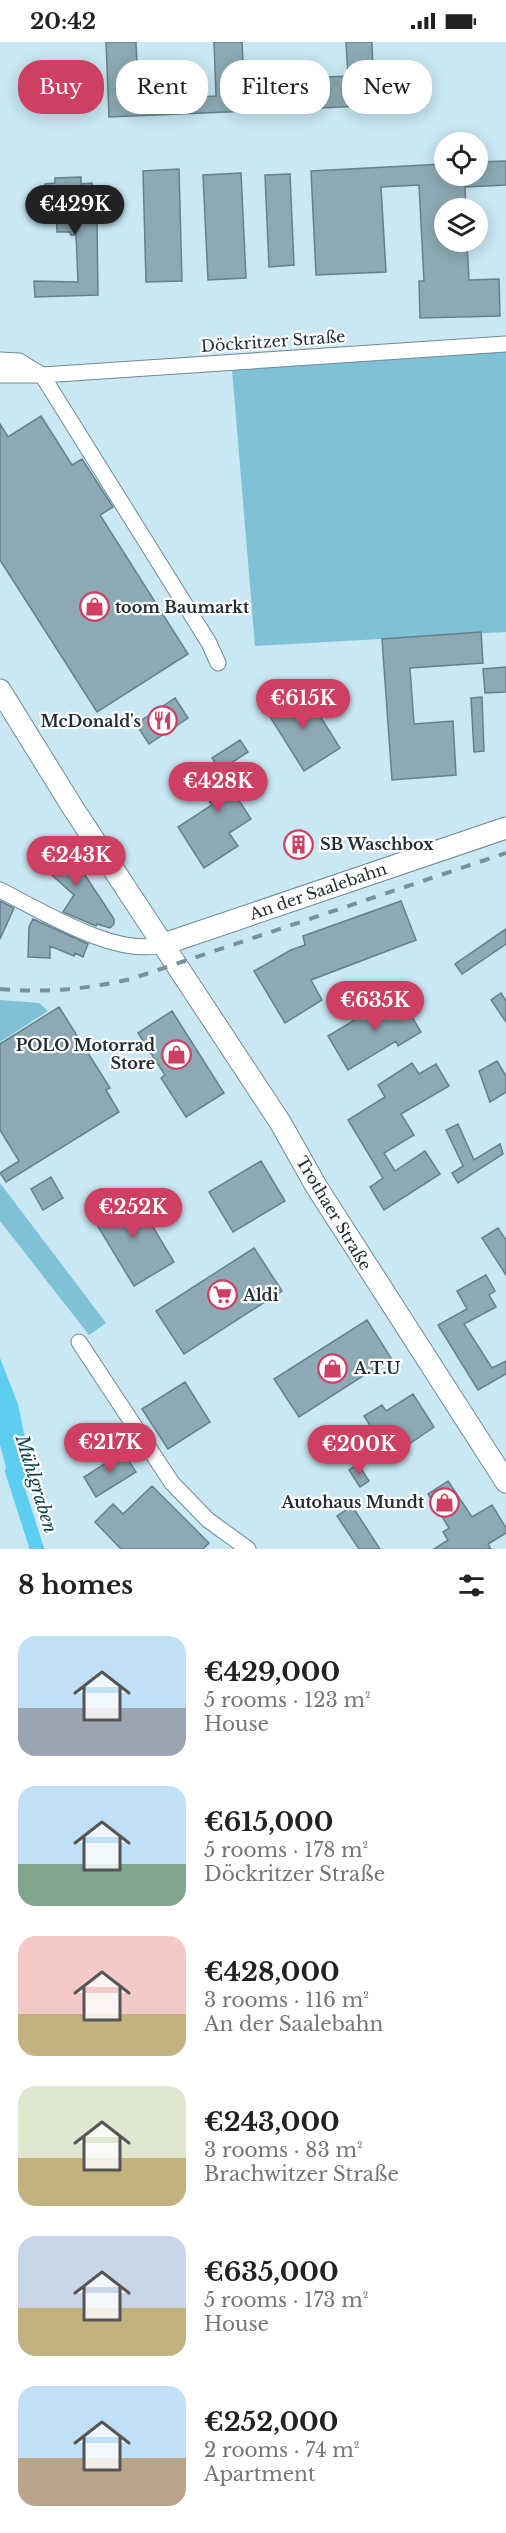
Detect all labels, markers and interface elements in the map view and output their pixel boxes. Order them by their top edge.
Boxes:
text: 20:42 [30,8,96,35]
chip: Buy [18,60,104,114]
chip: Rent [116,60,208,114]
chip: Filters [220,60,330,114]
chip: New [342,60,432,114]
map controls [434,132,488,252]
button: locate [434,132,488,186]
pin: €429K [33,185,117,236]
text: €429K [39,192,111,216]
button: layers [434,198,488,252]
street label: Döckritzer Straße [200,326,346,356]
shop icon: toom Baumarkt [78,591,110,623]
place label: toom Baumarkt [115,597,250,617]
pin: €615K [261,679,345,730]
text: €615K [270,686,336,710]
restaurant icon: McDonald's [146,705,178,737]
place label: McDonald's [40,711,141,731]
pin: €428K [176,762,260,813]
text: €428K [183,769,253,793]
building icon: SB Waschbox [283,828,315,860]
place label: SB Waschbox [320,834,434,854]
pin: €243K [34,836,118,887]
text: €243K [41,843,111,867]
street label: An der Saalebahn [246,858,389,924]
pin: €635K [333,981,417,1032]
text: €635K [340,988,410,1012]
place label: POLO Motorrad Store [16,1035,155,1073]
shop icon: POLO Motorrad Store [160,1038,192,1070]
street label: Trothaer Straße [292,1152,376,1274]
pin: €252K [91,1188,175,1239]
text: €252K [98,1195,168,1219]
supermarket icon: Aldi [206,1279,238,1311]
place label: Aldi [242,1285,279,1305]
shop icon: A.T.U [317,1352,349,1384]
place label: A.T.U [353,1358,400,1378]
pin: €217K [68,1423,152,1474]
pin: €200K [317,1425,401,1476]
text: €217K [78,1430,142,1454]
water label: Mühlgraben [10,1431,61,1536]
text: €200K [322,1432,396,1456]
shop icon: Autohaus Mundt [429,1486,461,1518]
place label: Autohaus Mundt [281,1492,425,1512]
text: 8 homes [18,1569,133,1601]
icon: filters [455,1569,488,1602]
text: €429,000 [204,1656,340,1688]
icon: home [66,1660,138,1732]
text: 5 rooms · 123 m² [204,1688,371,1712]
text: House [204,1712,269,1736]
text: €615,000 [204,1806,333,1838]
icon: home [66,1810,138,1882]
text: 5 rooms · 178 m² [204,1838,368,1862]
text: Döckritzer Straße [204,1862,385,1886]
text: €428,000 [204,1956,340,1988]
icon: home [66,1960,138,2032]
text: 3 rooms · 116 m² [204,1988,369,2012]
text: An der Saalebahn [204,2012,383,2036]
text: €243,000 [204,2106,340,2138]
icon: home [66,2110,138,2182]
text: 3 rooms · 83 m² [204,2138,363,2162]
text: Brachwitzer Straße [204,2162,399,2186]
text: €635,000 [204,2256,339,2288]
icon: home [66,2260,138,2332]
text: 5 rooms · 173 m² [204,2288,368,2312]
text: House [204,2312,269,2336]
text: €252,000 [204,2406,338,2438]
icon: home [66,2410,138,2482]
text: 2 rooms · 74 m² [204,2438,360,2462]
text: Apartment [204,2462,315,2486]

